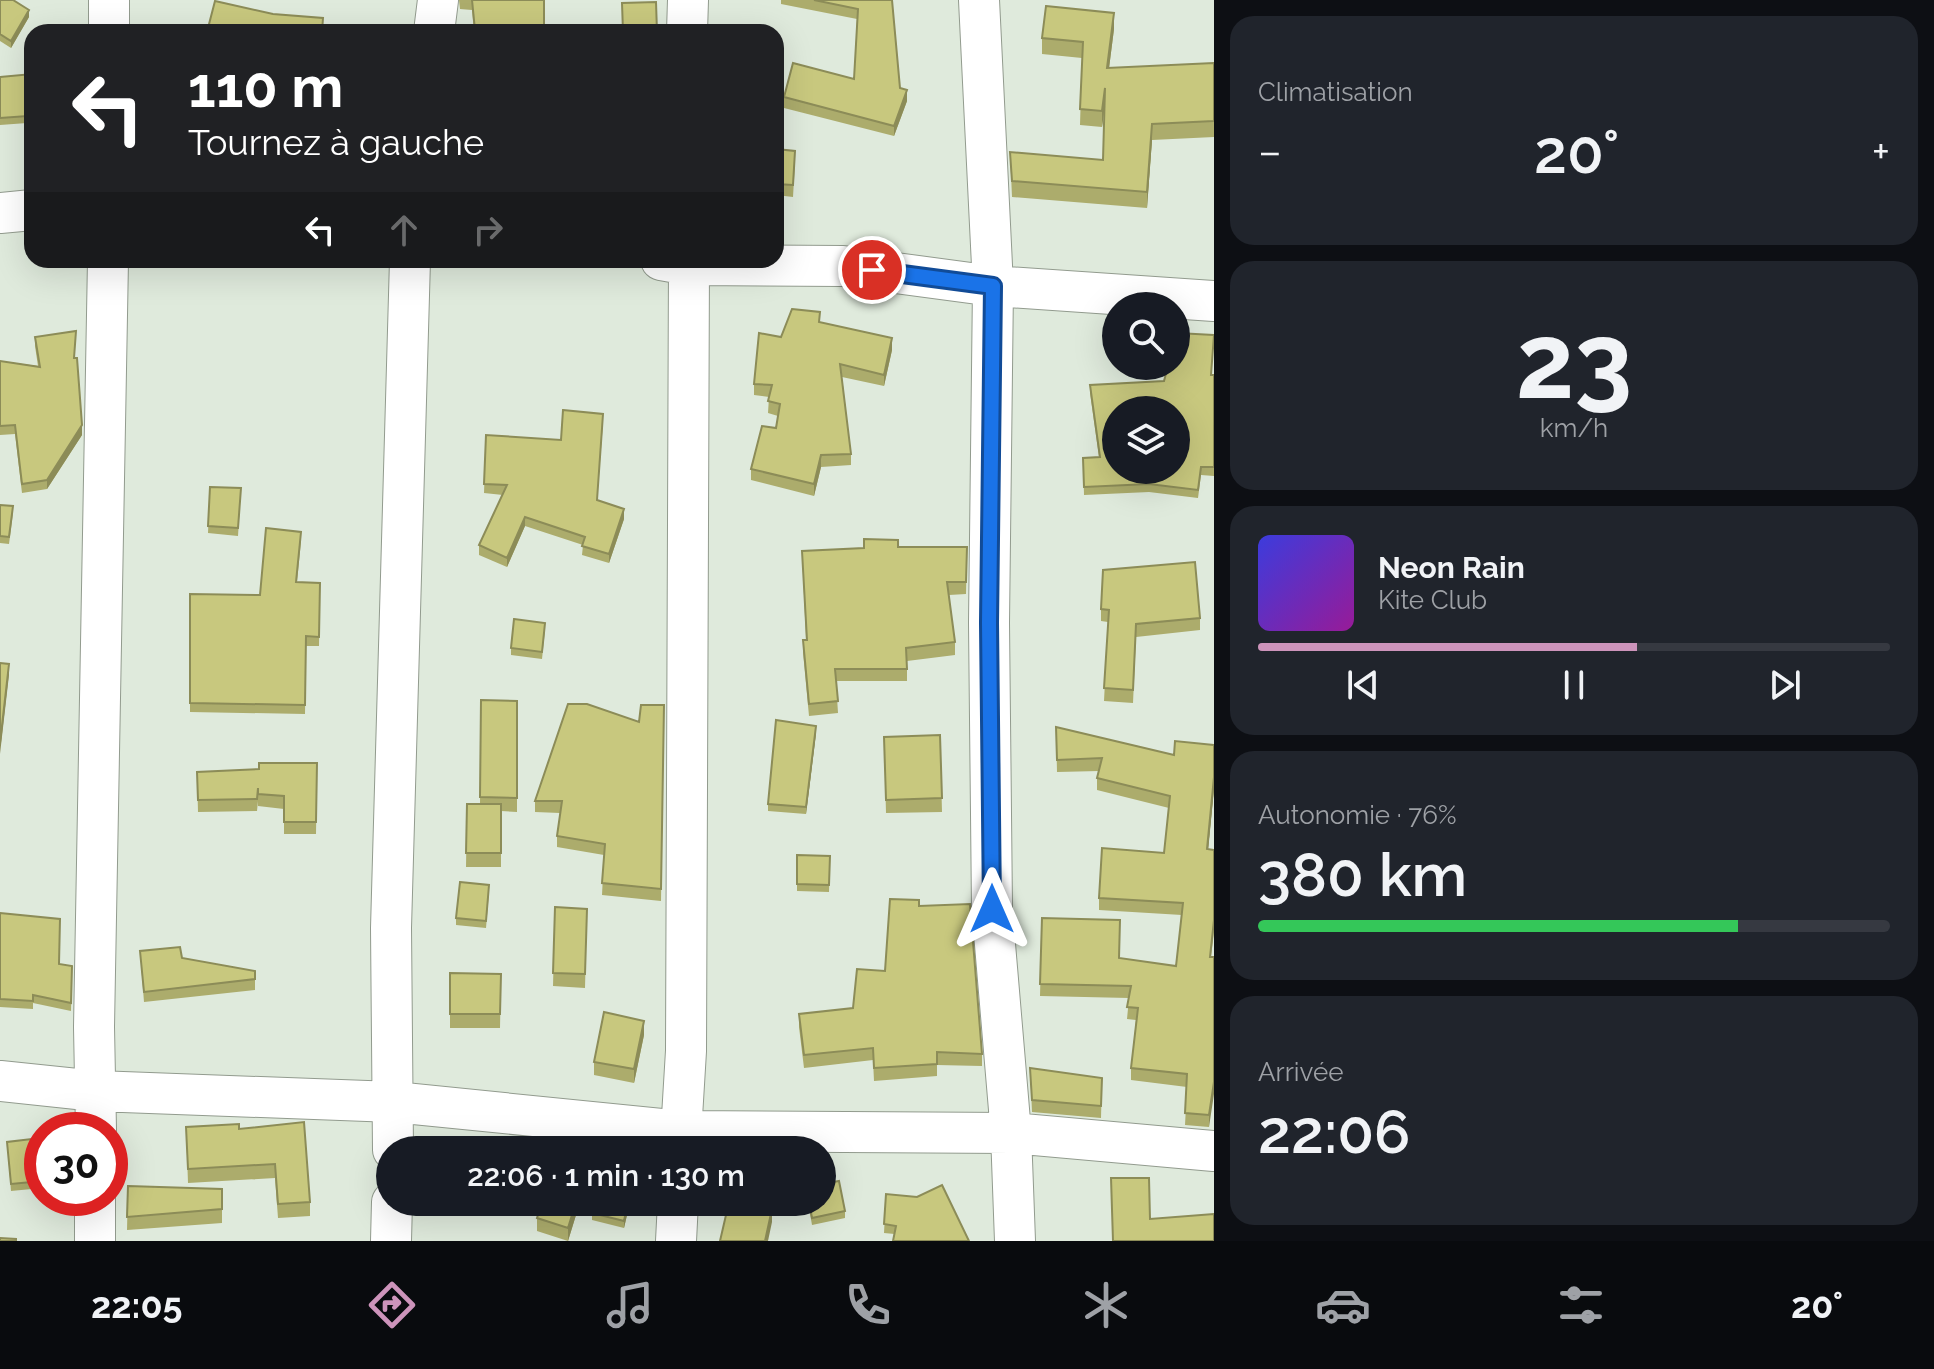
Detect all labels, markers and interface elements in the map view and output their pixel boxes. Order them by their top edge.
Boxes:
text: 110 m [188,54,343,120]
icon: left [56,56,160,160]
text: Climatisation [1258,77,1413,107]
text: 20° [1534,117,1619,187]
text: Tournez à gauche [188,121,484,163]
text: − [1258,126,1282,177]
text: + [1872,126,1890,177]
icon: left [298,208,342,252]
icon: ahead [382,208,426,252]
icon: right [466,208,510,252]
pin [838,236,906,304]
icon: arrive [850,248,894,292]
map controls [1102,292,1190,484]
button: search [1102,292,1190,380]
text: 23 [1516,300,1632,422]
button: layers [1102,396,1190,484]
text: km/h [1540,413,1608,443]
text: Neon Rain [1378,550,1525,585]
text: Kite Club [1378,585,1487,615]
icon: previous [1341,663,1385,707]
icon: pause [1552,663,1596,707]
icon: next [1763,663,1807,707]
text: Autonomie · 76% [1258,800,1456,830]
text: 380 km [1258,840,1467,910]
position arrow [950,867,1034,951]
text: Arrivée [1258,1057,1343,1087]
text: 22:06 [1258,1097,1411,1167]
speed limit sign: 30 [24,1112,128,1216]
text: 22:06 · 1 min · 130 m [467,1158,745,1193]
icon: directions [364,1277,420,1333]
icon: music [602,1277,658,1333]
icon: phone [840,1277,896,1333]
icon: climate [1078,1277,1134,1333]
icon: car [1315,1277,1371,1333]
icon: filters [1553,1277,1609,1333]
text: 22:05 [91,1284,182,1326]
text: 20° [1791,1284,1843,1326]

